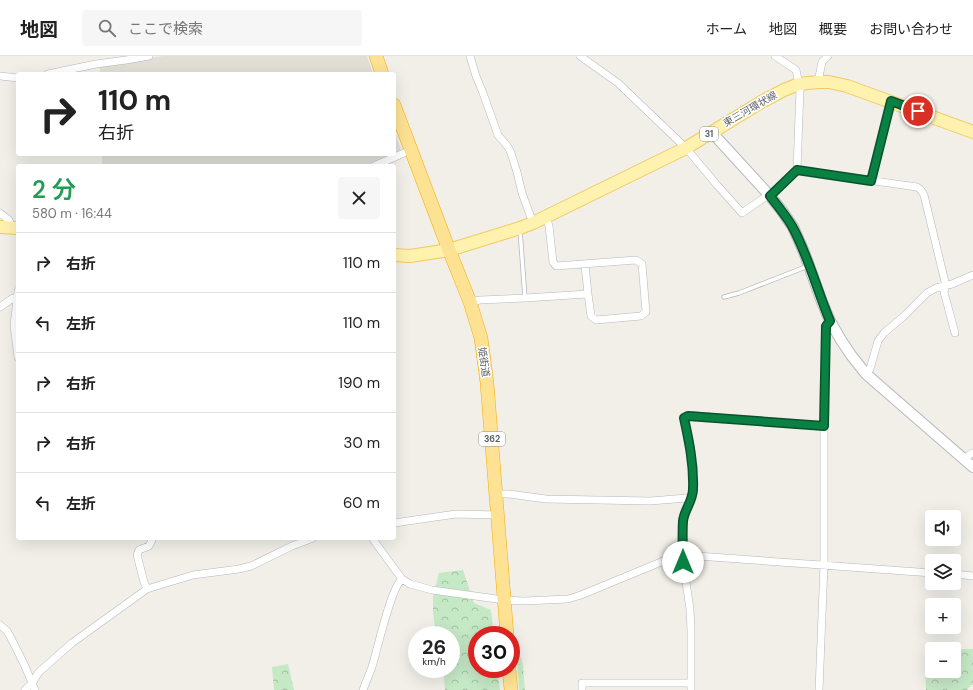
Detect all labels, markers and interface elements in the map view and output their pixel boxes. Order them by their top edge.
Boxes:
search box [82,10,362,46]
text: 地図 [20,17,58,42]
icon: search [96,17,118,39]
text: ここで検索 [128,19,203,39]
text: ホーム [705,20,747,38]
text: 地図 [769,20,797,38]
text: 概要 [819,20,847,38]
text: お問い合わせ [869,20,953,38]
text: 110 m [98,82,171,119]
icon: right [32,88,84,140]
street label: 東三河環状線 [721,88,779,130]
pin [901,94,935,128]
icon: arrive [907,100,929,122]
text: 右折 [98,121,134,145]
road number: 31 [700,127,718,141]
text: 2 分 [32,174,76,205]
button: close [338,177,380,219]
text: 580 m · 16:44 [32,205,112,222]
icon: right [32,252,54,274]
text: 110 m [343,253,380,273]
text: 右折 [66,254,96,274]
icon: left [32,312,54,334]
text: 110 m [343,313,380,333]
text: 左折 [66,314,96,334]
street label: 姫街道 [475,346,493,378]
icon: right [32,372,54,394]
text: 190 m [338,373,380,393]
text: 右折 [66,374,96,394]
icon: right [32,432,54,454]
road number: 362 [479,432,505,446]
text: 30 m [344,433,380,453]
text: 右折 [66,434,96,454]
icon: left [32,492,54,514]
text: 60 m [343,493,380,513]
text: 左折 [66,494,96,514]
map controls [925,510,961,678]
button: sound [925,510,961,546]
position arrow [662,541,704,583]
button: layers [925,554,961,590]
button: + [925,598,961,634]
speed limit sign: 30 [468,626,520,678]
text: 26 [422,634,446,660]
button: − [925,642,961,678]
text: km/h [422,655,446,668]

